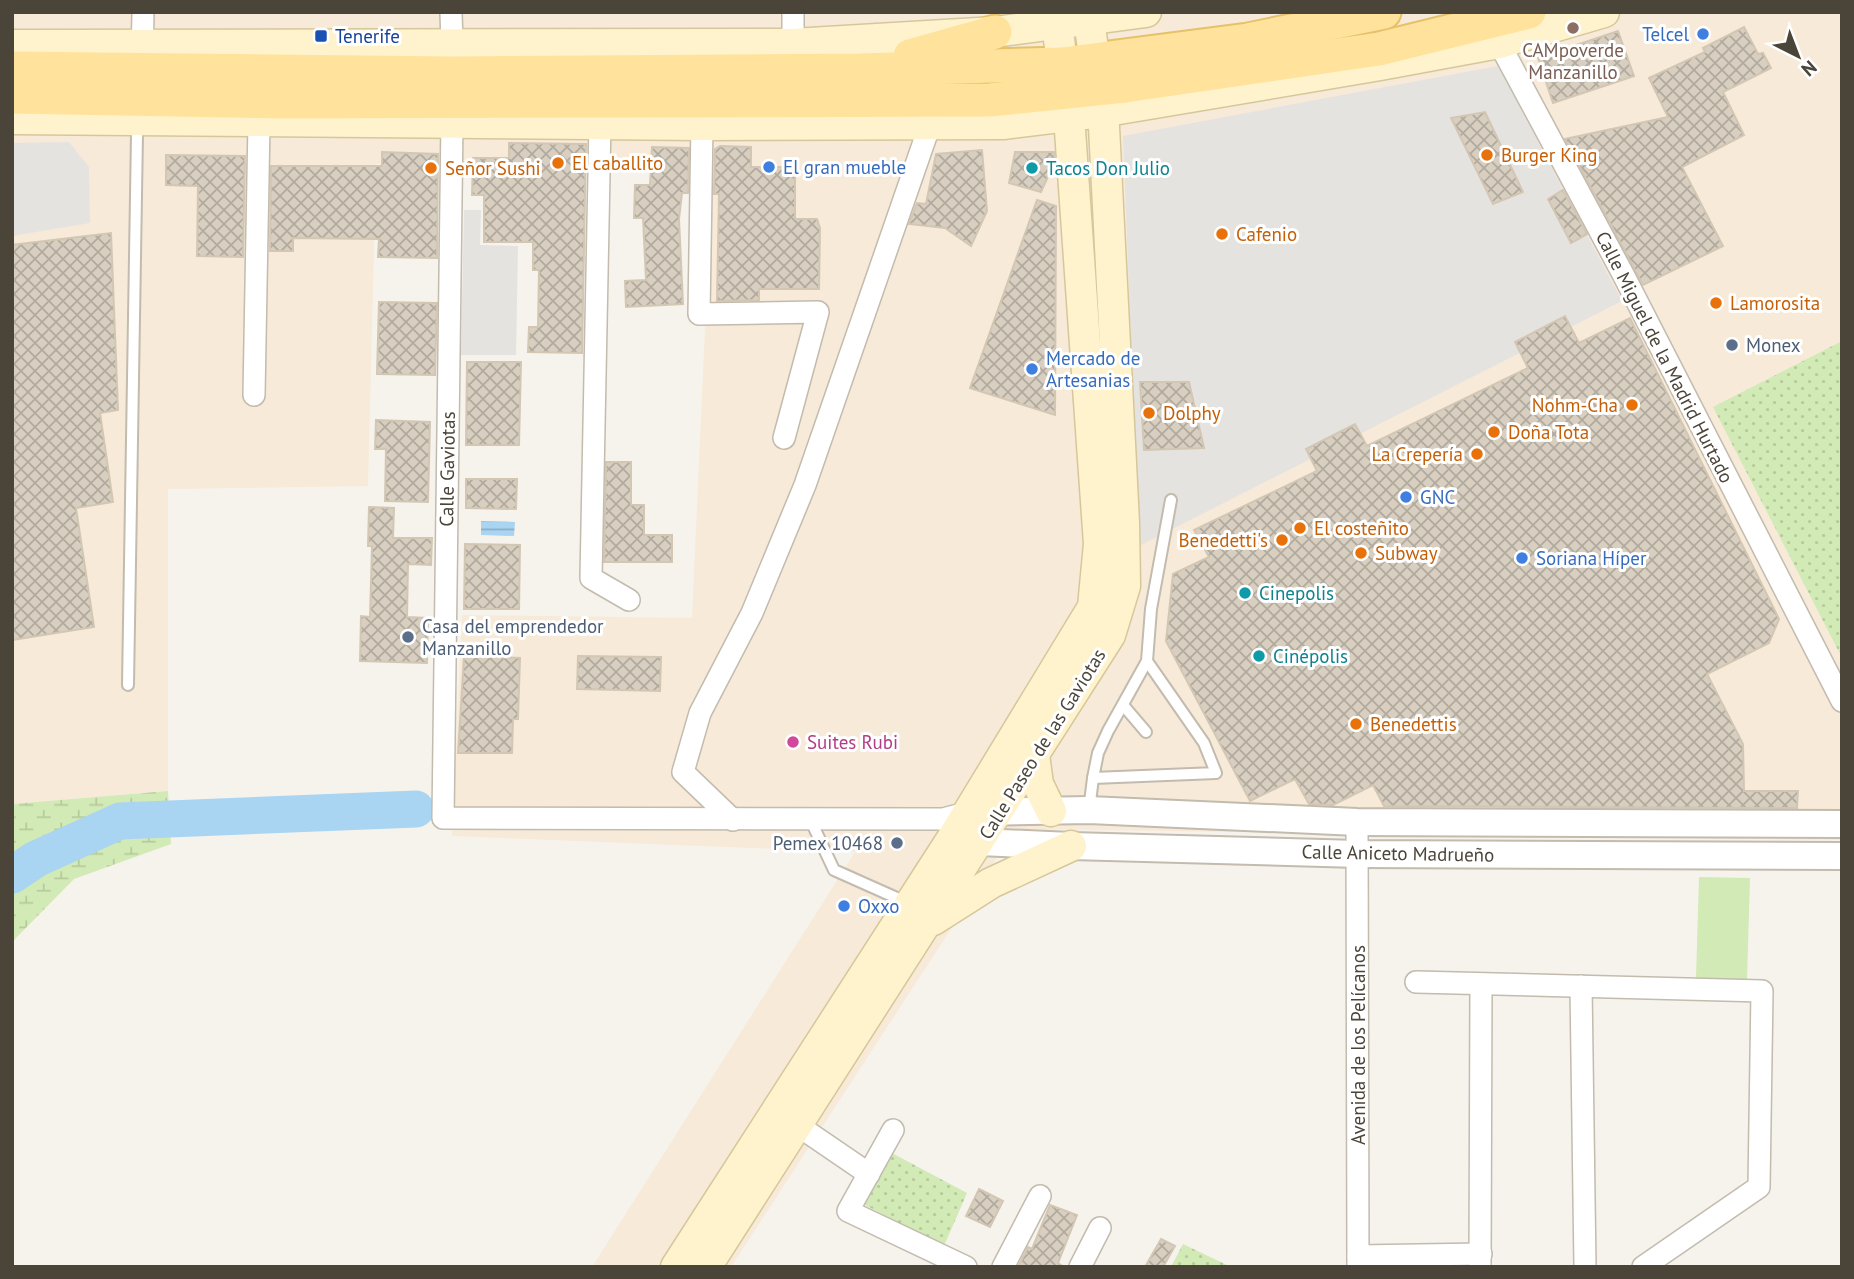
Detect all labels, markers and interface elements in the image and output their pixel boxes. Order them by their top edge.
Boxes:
marker: CAMpoverde Manzanillo [1565,20,1581,36]
north arrow [1763,21,1833,91]
place label: Telcel [1642,22,1689,46]
place label: Tenerife [335,24,400,48]
marker: Telcel [1695,26,1711,42]
marker: Tenerife [313,28,329,44]
place label: CAMpoverde Manzanillo [1522,38,1624,84]
text: N [1797,56,1822,82]
place label: Burger King [1501,143,1597,167]
marker: Burger King [1479,147,1495,163]
place label: El caballito [572,151,663,175]
marker: El caballito [550,155,566,171]
place label: El gran mueble [783,155,906,179]
place label: Señor Sushi [445,156,541,180]
place label: Tacos Don Julio [1046,156,1170,180]
marker: El gran mueble [761,159,777,175]
marker: Señor Sushi [423,160,439,176]
marker: Tacos Don Julio [1024,160,1040,176]
place label: Cafenio [1236,222,1297,246]
marker: Cafenio [1214,226,1230,242]
street label: Calle Miguel de la Madrid Hurtado [1591,227,1739,487]
place label: Lamorosita [1730,291,1820,315]
marker: Lamorosita [1708,295,1724,311]
place label: Monex [1746,333,1801,357]
marker: Monex [1724,337,1740,353]
place label: Mercado de Artesanias [1046,346,1141,392]
marker: Mercado de Artesanias [1024,361,1040,377]
place label: Nohm-Cha [1532,393,1618,417]
marker: Nohm-Cha [1624,397,1640,413]
place label: Dolphy [1163,401,1221,425]
marker: Dolphy [1141,405,1157,421]
street label: Calle Gaviotas [434,411,460,527]
place label: Doña Tota [1508,420,1589,444]
marker: Doña Tota [1486,424,1502,440]
place label: La Crepería [1372,442,1463,466]
marker: La Crepería [1469,446,1485,462]
place label: GNC [1420,485,1455,509]
marker: GNC [1398,489,1414,505]
place label: El costeñito [1314,516,1409,540]
marker: El costeñito [1292,520,1308,536]
place label: Benedetti's [1178,528,1268,552]
marker: Benedetti's [1274,532,1290,548]
place label: Subway [1375,541,1438,565]
marker: Subway [1353,545,1369,561]
place label: Soriana Híper [1536,546,1647,570]
marker: Soriana Híper [1514,550,1530,566]
place label: Cinepolis [1259,581,1334,605]
marker: Cinepolis [1237,585,1253,601]
place label: Casa del emprendedor Manzanillo [422,614,604,660]
marker: Casa del emprendedor Manzanillo [400,629,416,645]
street label: Calle Paseo de las Gaviotas [973,644,1111,844]
place label: Cinépolis [1273,644,1348,668]
marker: Cinépolis [1251,648,1267,664]
place label: Benedettis [1370,712,1457,736]
marker: Benedettis [1348,716,1364,732]
place label: Suites Rubi [807,730,898,754]
marker: Suites Rubi [785,734,801,750]
place label: Pemex 10468 [773,831,883,855]
marker: Pemex 10468 [889,835,905,851]
street label: Calle Aniceto Madrueño [1301,839,1495,867]
place label: Oxxo [858,894,899,918]
marker: Oxxo [836,898,852,914]
street label: Avenida de los Pelícanos [1346,945,1370,1145]

